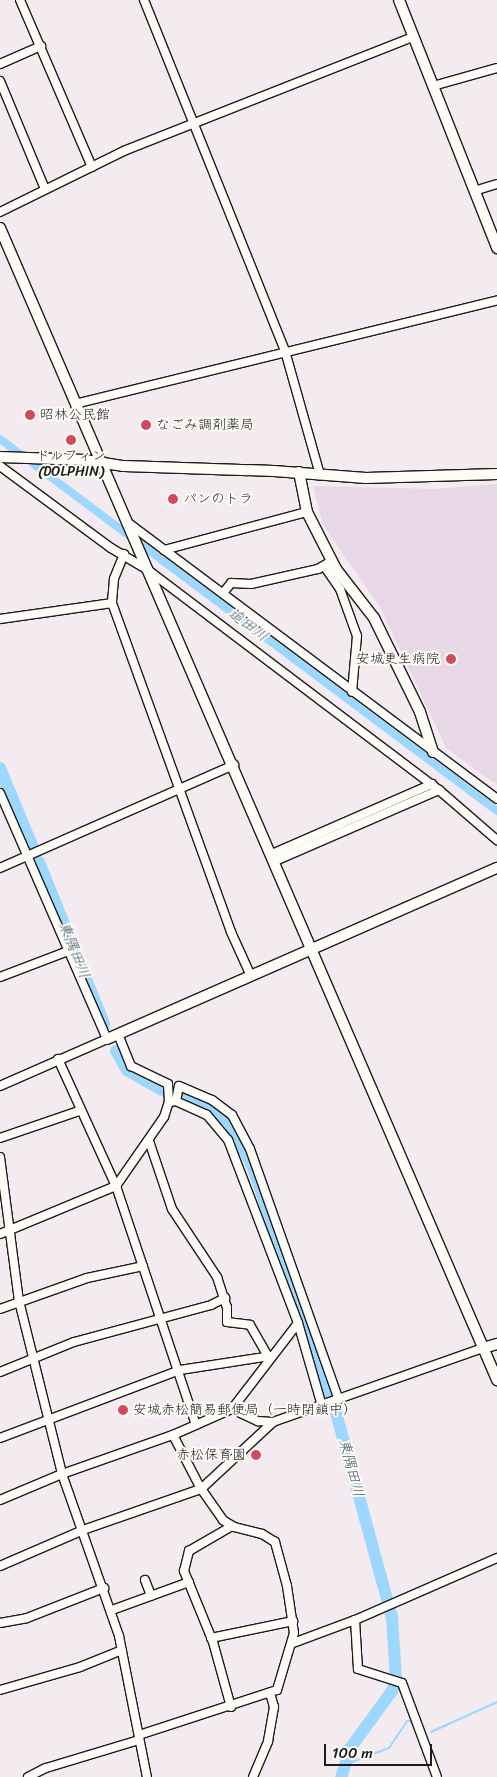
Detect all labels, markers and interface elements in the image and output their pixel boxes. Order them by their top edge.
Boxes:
place label: 昭林公民館 [40,407,110,423]
marker: 昭林公民館 [24,409,36,421]
place label: なごみ調剤薬局 [156,417,254,433]
marker: なごみ調剤薬局 [140,419,152,431]
marker: ドルフィン (DOLPHIN) [65,434,77,446]
place label: ドルフィン (DOLPHIN) [36,448,106,481]
place label: パンのトラ [183,491,253,507]
marker: パンのトラ [167,493,179,505]
water label: 追田川 [225,604,271,646]
place label: 安城更生病院 [356,651,440,667]
marker: 安城更生病院 [444,652,458,666]
water label: 東隅田川 [54,919,94,981]
place label: 安城赤松簡易郵便局（一時閉鎖中） [133,1402,357,1418]
marker: 安城赤松簡易郵便局（一時閉鎖中） [117,1404,129,1416]
water label: 東隅田川 [335,1437,367,1499]
place label: 赤松保育園 [176,1447,246,1463]
marker: 赤松保育園 [250,1449,262,1461]
scale bar [327,1734,434,1766]
text: 100 m [332,1740,373,1766]

